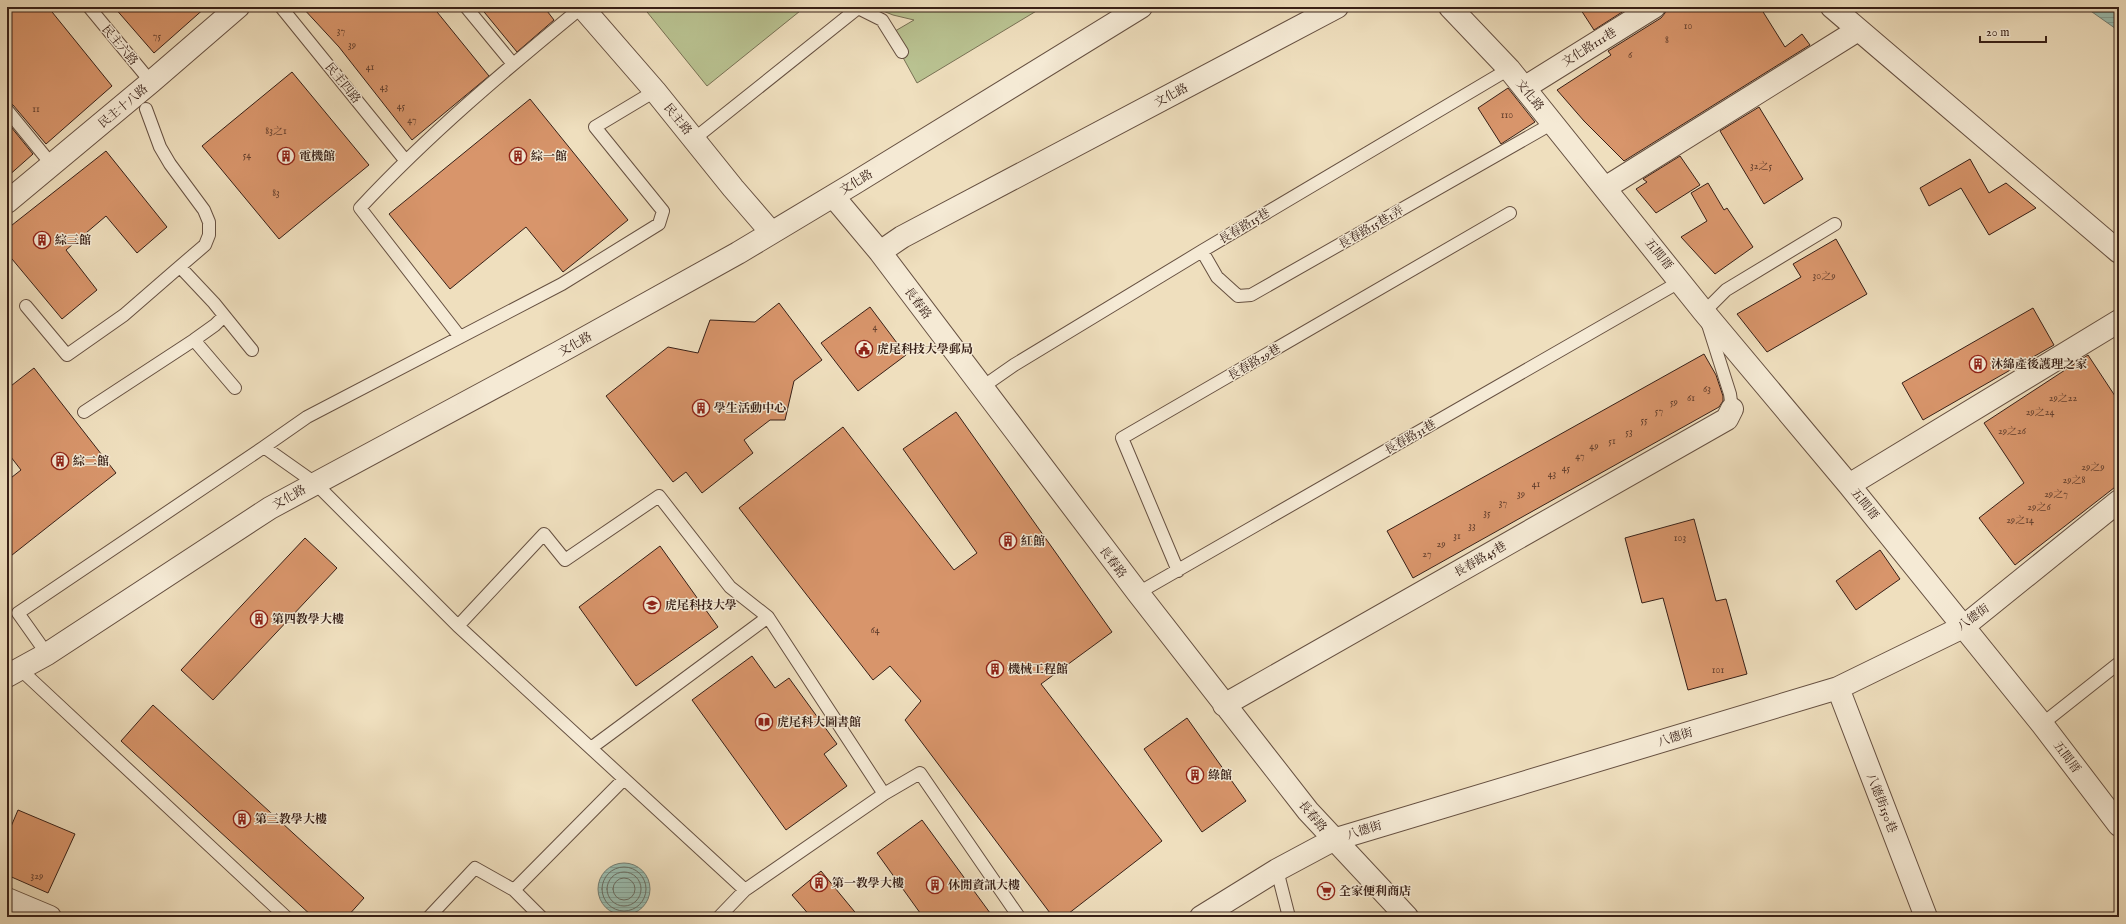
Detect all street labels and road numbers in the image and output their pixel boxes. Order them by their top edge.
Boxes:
street label: 民主六路 [98,22,141,69]
street label: 文化路111巷 [1559,25,1619,70]
street label: 民主四路 [322,60,364,107]
street label: 文化路 [1512,77,1547,114]
street label: 文化路 [1152,80,1191,111]
street label: 民主十八路 [96,81,151,131]
street label: 民主路 [660,101,695,138]
street label: 文化路 [837,167,876,198]
street label: 長春路15巷1弄 [1336,203,1407,252]
street label: 長春路15巷 [1216,205,1272,247]
street label: 五間厝 [1641,236,1676,273]
street label: 長春路 [901,284,934,322]
street label: 文化路 [556,329,595,360]
street label: 長春路29巷 [1225,341,1283,384]
street label: 長春路31巷 [1382,417,1439,458]
street label: 文化路 [270,482,309,513]
street label: 五間厝 [1847,486,1882,523]
street label: 長春路45巷 [1451,538,1509,580]
street label: 長春路 [1096,543,1129,581]
street label: 八德街 [1954,600,1993,634]
street label: 八德街 [1656,725,1696,750]
street label: 五間厝 [2050,738,2083,776]
street label: 八德街150巷 [1863,771,1900,835]
street label: 長春路 [1295,798,1330,835]
street label: 八德街 [1345,818,1385,843]

